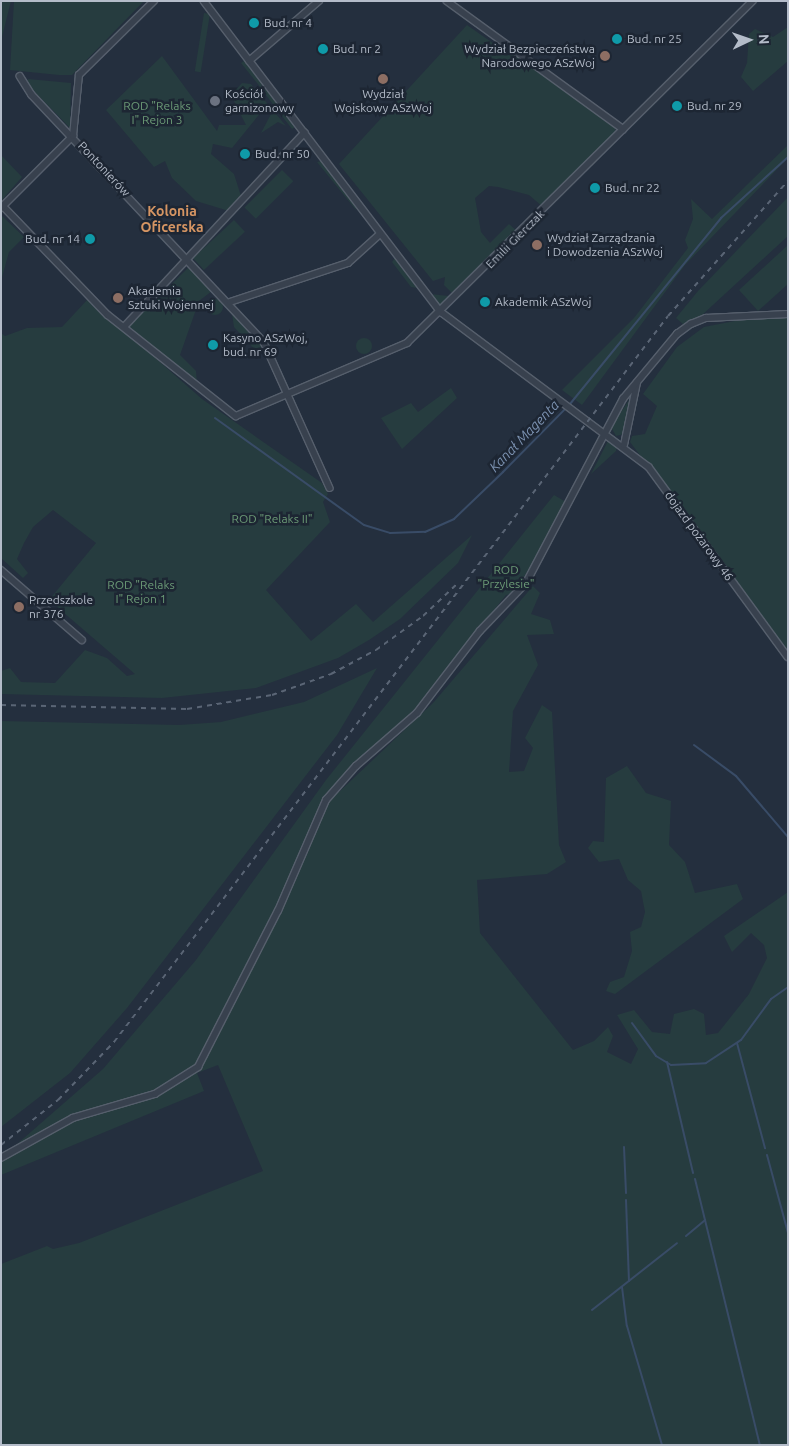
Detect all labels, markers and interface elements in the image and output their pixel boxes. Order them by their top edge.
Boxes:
north arrow [724,15,774,65]
place label: Bud. nr 4 [264,16,312,30]
marker: Bud. nr 4 [248,17,260,29]
place label: Bud. nr 25 [627,32,682,46]
marker: Bud. nr 25 [611,33,623,45]
text: N [756,34,772,45]
place label: Bud. nr 2 [333,42,381,56]
place label: Wydział Bezpieczeństwa Narodowego ASzWoj [464,42,595,70]
marker: Bud. nr 2 [317,43,329,55]
marker: Wydział Bezpieczeństwa Narodowego ASzWoj [599,50,611,62]
marker: Wydział Wojskowy ASzWoj [377,73,389,85]
place label: Kościół garnizonowy [225,87,294,115]
place label: Wydział Wojskowy ASzWoj [334,87,432,115]
marker: Kościół garnizonowy [209,95,221,107]
park label: ROD "Relaks I" Rejon 3 [123,99,191,127]
place label: Bud. nr 29 [687,99,742,113]
marker: Bud. nr 29 [671,100,683,112]
street label: Pontonierów [75,139,133,199]
place label: Bud. nr 50 [255,147,310,161]
marker: Bud. nr 50 [239,148,251,160]
place label: Bud. nr 22 [605,181,660,195]
marker: Bud. nr 22 [589,182,601,194]
district label: Kolonia Oficerska [140,203,204,236]
street label: Emilii Gierczak [483,207,547,271]
place label: Wydział Zarządzania i Dowodzenia ASzWoj [547,231,663,259]
place label: Bud. nr 14 [25,232,80,246]
marker: Bud. nr 14 [84,233,96,245]
marker: Wydział Zarządzania i Dowodzenia ASzWoj [531,239,543,251]
place label: Akademia Sztuki Wojennej [128,284,214,312]
marker: Akademia Sztuki Wojennej [112,292,124,304]
place label: Akademik ASzWoj [495,295,591,309]
marker: Akademik ASzWoj [479,296,491,308]
place label: Kasyno ASzWoj, bud. nr 69 [223,331,308,359]
marker: Kasyno ASzWoj, bud. nr 69 [207,339,219,351]
water label: Kanał Magenta [486,397,562,475]
street label: dojazd pożarowy 46 [662,488,736,584]
park label: ROD "Relaks II" [231,512,313,526]
park label: ROD "Przylesie" [477,563,535,591]
park label: ROD "Relaks I" Rejon 1 [107,578,175,606]
place label: Przedszkole nr 376 [29,593,93,621]
marker: Przedszkole nr 376 [13,601,25,613]

